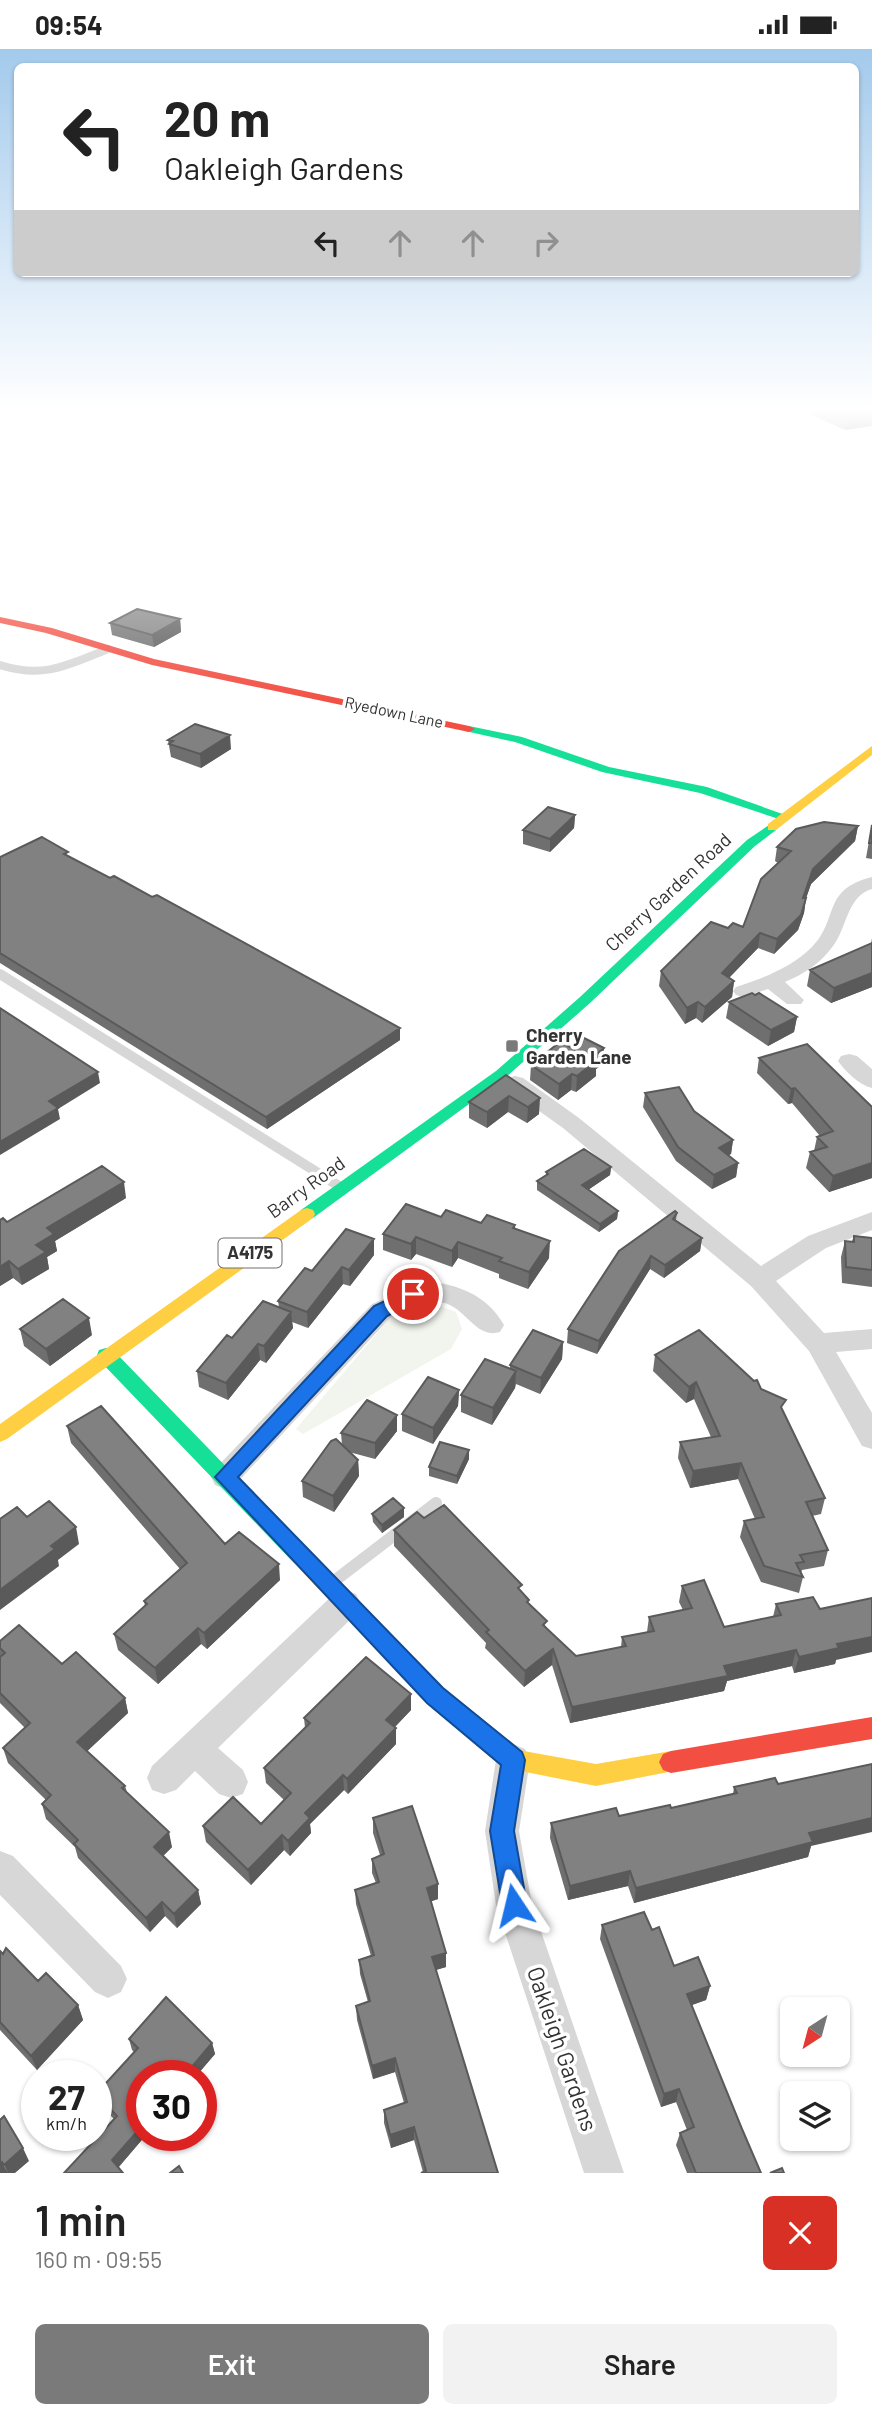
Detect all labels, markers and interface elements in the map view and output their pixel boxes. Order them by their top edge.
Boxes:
text: 09:54 [35,9,103,40]
text: 20 m [164,88,270,147]
icon: left [49,91,140,182]
text: Oakleigh Gardens [164,148,404,186]
icon: left [308,224,346,262]
icon: ahead [381,224,419,262]
icon: ahead [454,224,492,262]
icon: right [527,224,565,262]
street label: Ryedown Lane [343,692,445,731]
street label: Cherry Garden Road [600,828,735,956]
place label: Cherry Garden Lane [526,1023,632,1068]
marker: Cherry Garden Lane [504,1038,520,1054]
street label: Barry Road [262,1151,349,1222]
road number: A4175 [218,1239,282,1267]
pin [383,1264,443,1324]
icon: arrive [394,1275,432,1313]
position arrow [477,1868,551,1942]
street label: Oakleigh Gardens [522,1963,604,2135]
north arrow [780,1997,850,2067]
map controls [780,1997,850,2151]
speed limit sign: 30 [126,2060,217,2151]
text: 27 [48,2075,85,2117]
button: layers [780,2081,850,2151]
text: km/h [46,2112,87,2134]
text: 1 min [35,2194,127,2244]
button: close [763,2196,837,2270]
text: 160 m · 09:55 [35,2245,162,2273]
button: Exit [35,2324,429,2404]
button: Share [443,2324,837,2404]

